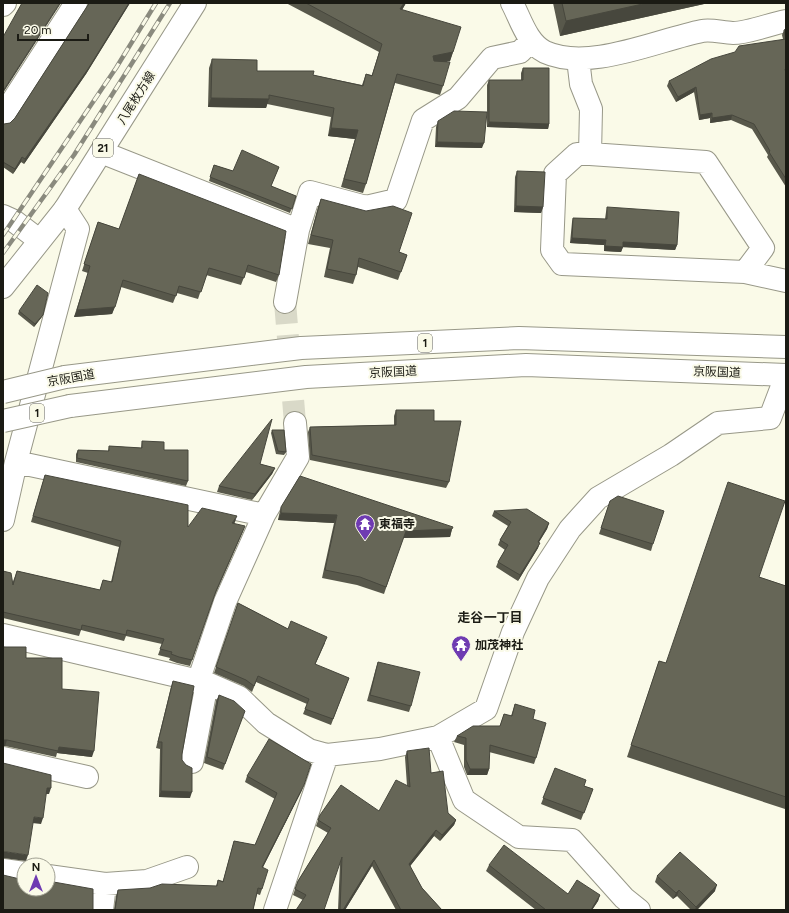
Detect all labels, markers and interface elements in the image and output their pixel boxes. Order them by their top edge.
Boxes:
scale bar [18,16,88,42]
text: 20 m [24,23,52,37]
street label: 八尾枚方線 [114,69,158,127]
road number: 21 [93,139,113,157]
road number: 1 [418,334,432,352]
street label: 京阪国道 [369,364,417,380]
street label: 京阪国道 [693,364,741,380]
street label: 京阪国道 [46,367,96,389]
road number: 1 [30,404,44,422]
temple icon: 東福寺 [354,513,376,541]
place label: 東福寺 [379,517,415,531]
district label: 走谷一丁目 [457,610,523,625]
temple icon: 加茂神社 [450,634,472,662]
place label: 加茂神社 [475,638,523,652]
north arrow [16,857,56,897]
text: N [32,861,40,874]

